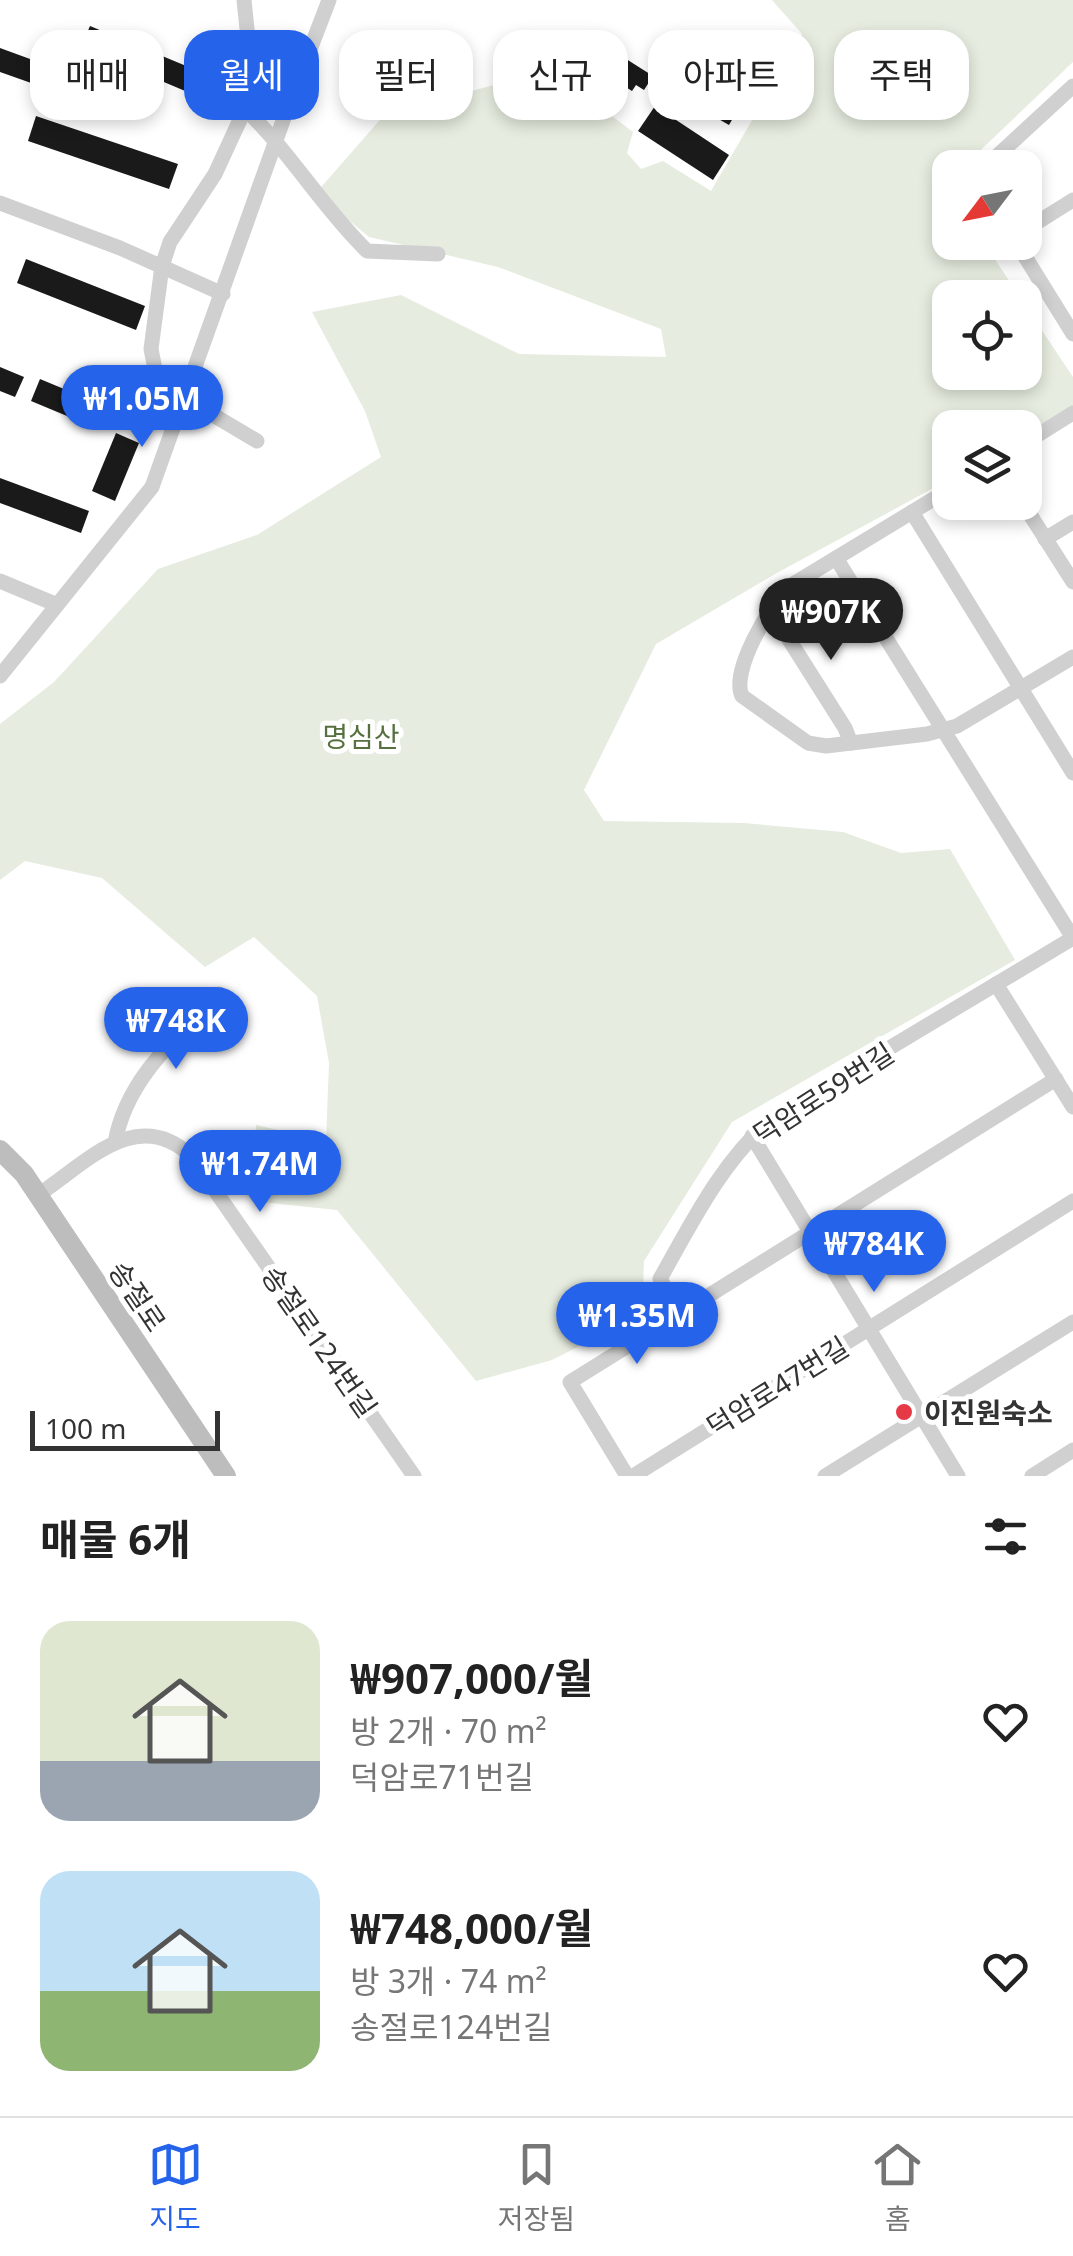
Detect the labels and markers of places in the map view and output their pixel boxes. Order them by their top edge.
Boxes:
pin: ₩1.05M [61,365,223,450]
pin: ₩907K [761,578,901,663]
pin: ₩748K [106,987,246,1072]
pin: ₩1.74M [179,1130,341,1215]
pin: ₩784K [804,1210,944,1295]
pin: ₩1.35M [556,1282,718,1367]
place label: 이진원숙소 [924,1393,1053,1431]
marker: 이진원숙소 [893,1401,915,1423]

